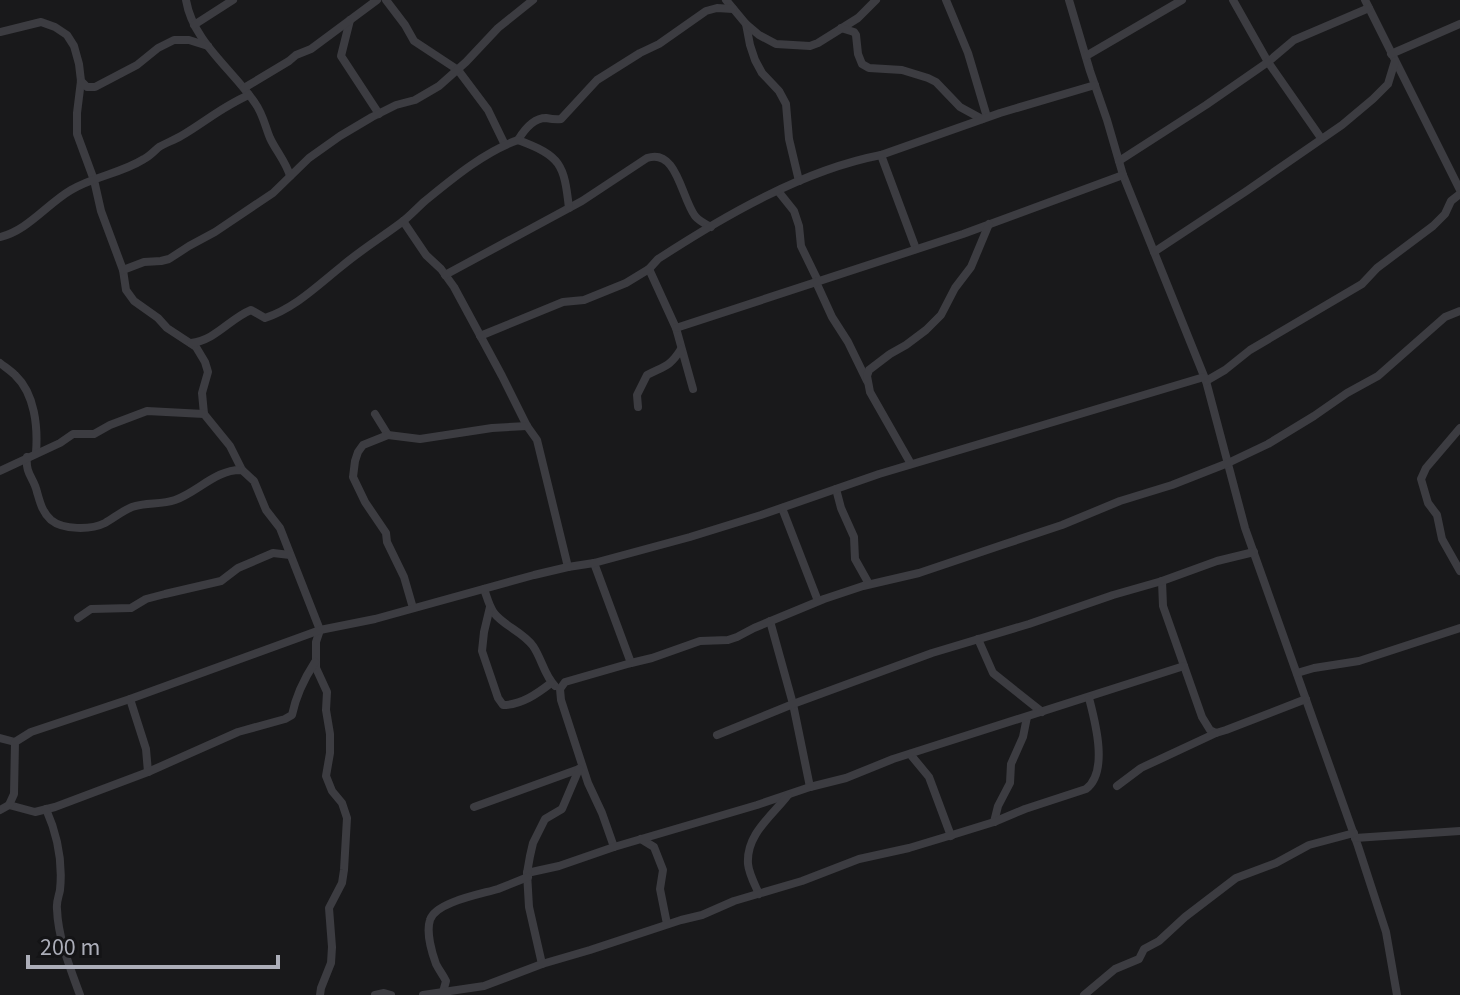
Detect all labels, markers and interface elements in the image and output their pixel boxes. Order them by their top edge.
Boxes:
scale bar [28,919,278,969]
text: 200 m [40,930,100,965]

